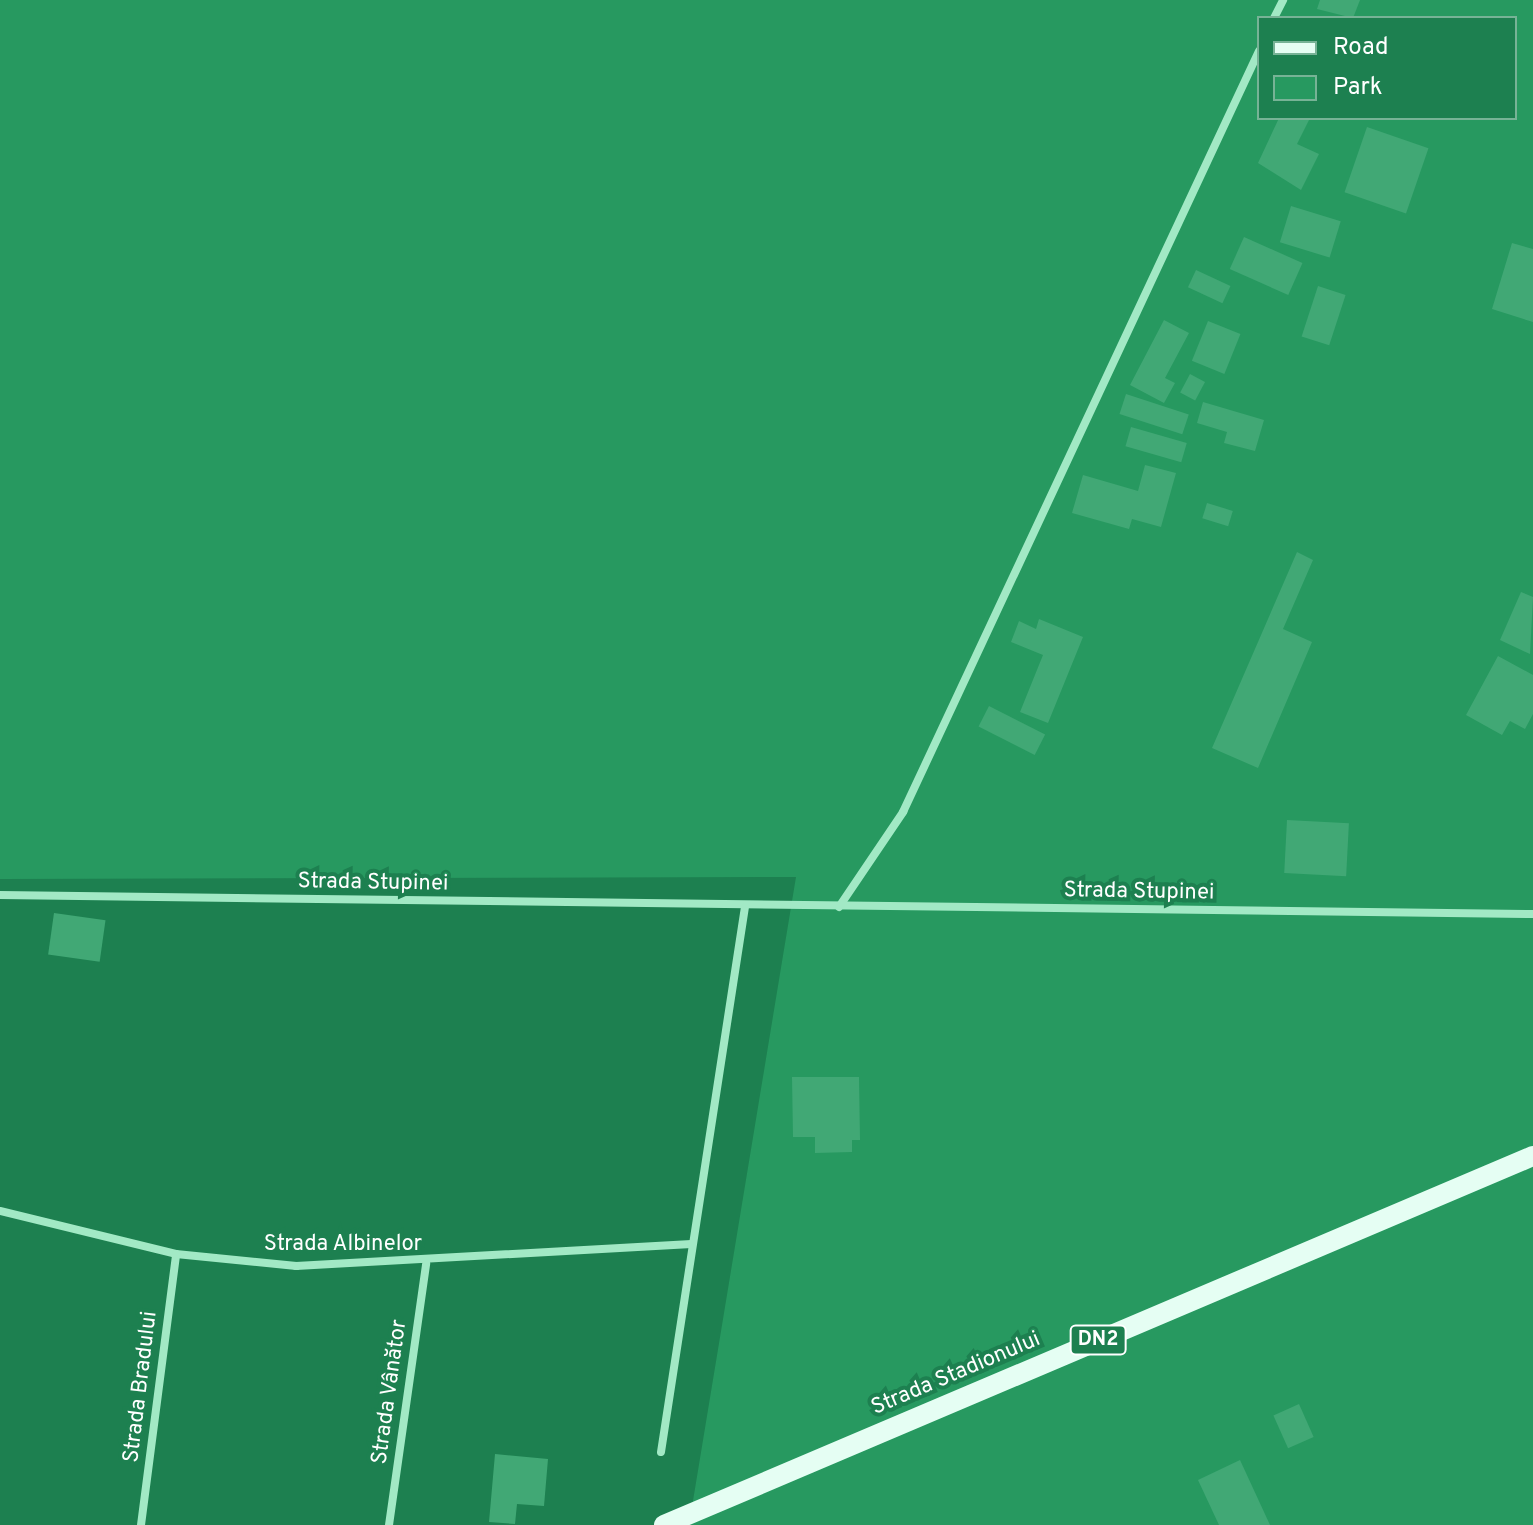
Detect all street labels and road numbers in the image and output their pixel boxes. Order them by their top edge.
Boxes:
street label: Strada Stupinei [297,868,449,898]
street label: Strada Stupinei [1063,877,1215,907]
street label: Strada Albinelor [263,1232,423,1258]
street label: Strada Bradului [119,1310,163,1464]
street label: Strada Vânător [367,1317,413,1467]
road number: DN2 [1068,1324,1128,1356]
street label: Strada Stadionului [867,1326,1045,1422]

